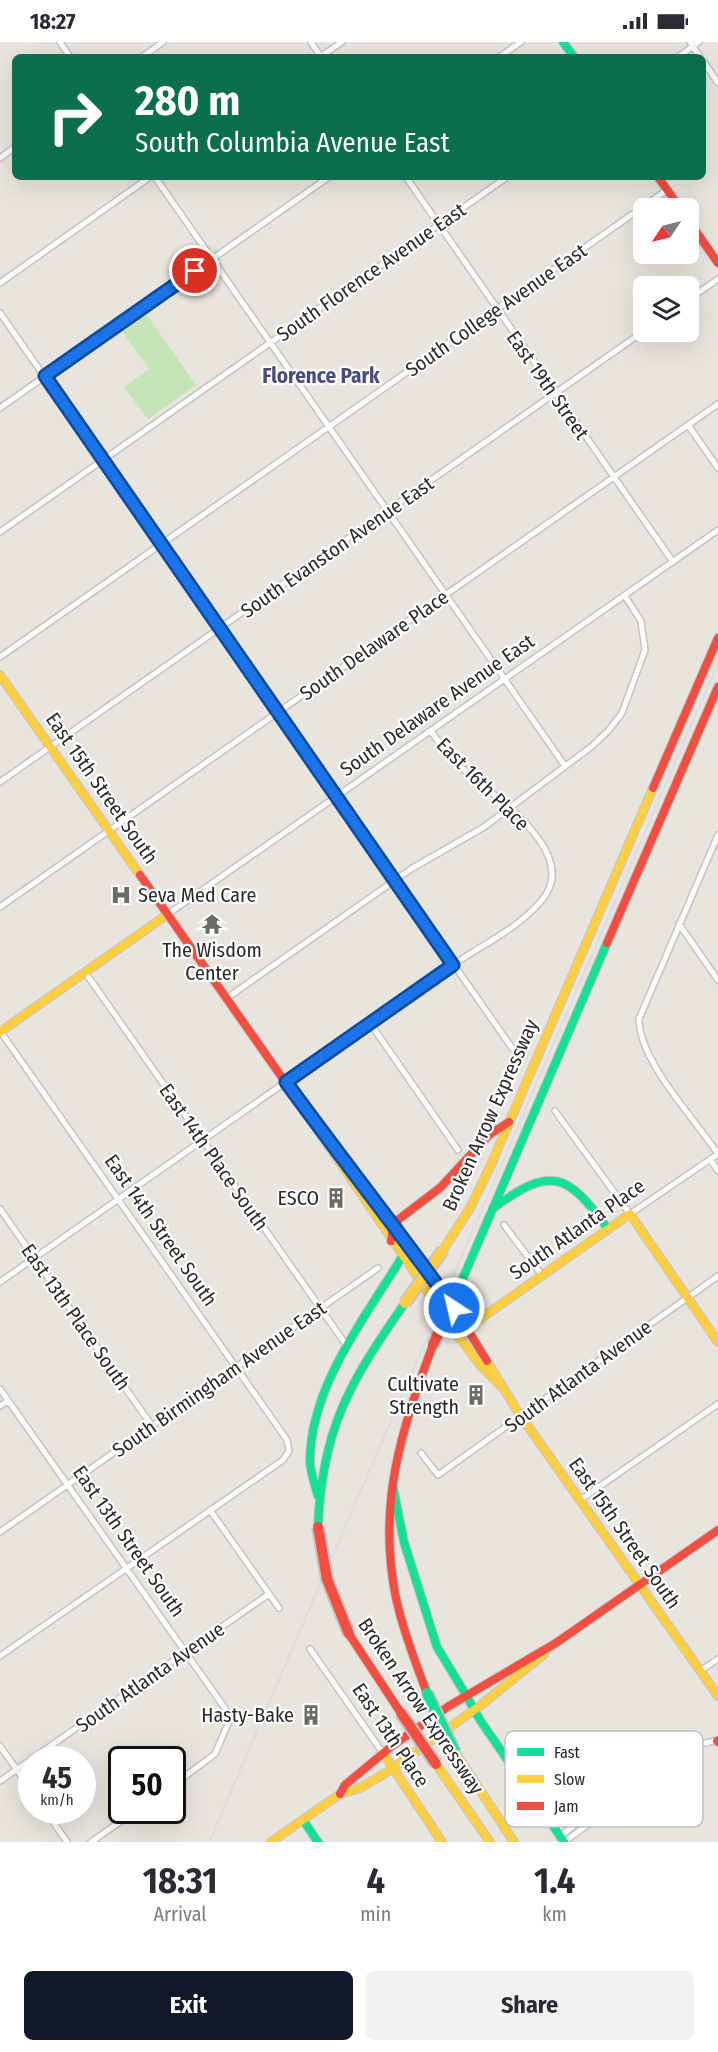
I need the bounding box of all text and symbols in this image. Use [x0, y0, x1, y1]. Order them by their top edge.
text: 18:27 [30, 8, 75, 35]
text: 280 m [135, 76, 240, 126]
icon: right [36, 78, 114, 156]
text: South Columbia Avenue East [135, 127, 449, 159]
street label: South Florence Avenue East [272, 197, 470, 346]
north arrow [633, 198, 699, 264]
map controls [633, 198, 699, 342]
street label: South College Avenue East [401, 238, 592, 382]
pin [169, 245, 220, 296]
icon: arrive [178, 254, 211, 287]
button: layers [633, 276, 699, 342]
street label: East 19th Street [502, 326, 595, 444]
district label: Florence Park [262, 363, 380, 389]
street label: South Evanston Avenue East [236, 471, 438, 623]
street label: South Delaware Place [295, 585, 453, 705]
street label: South Delaware Avenue East [335, 629, 539, 781]
street label: East 15th Street South [41, 708, 163, 868]
street label: East 16th Place [432, 733, 534, 835]
hospital icon: Seva Med Care [109, 883, 133, 907]
place label: Seva Med Care [138, 883, 256, 907]
temple icon: The Wisdom Center [200, 912, 224, 936]
place label: The Wisdom Center [162, 938, 262, 985]
street label: Broken Arrow Expressway [437, 1015, 543, 1215]
street label: East 14th Place South [154, 1079, 274, 1235]
street label: East 14th Street South [100, 1150, 222, 1310]
street label: South Atlanta Place [505, 1173, 649, 1285]
place label: ESCO [278, 1186, 319, 1210]
building icon: ESCO [324, 1186, 348, 1210]
street label: East 13th Place South [17, 1239, 135, 1395]
position arrow [422, 1276, 486, 1340]
street label: South Birmingham Avenue East [108, 1296, 331, 1462]
street label: South Atlanta Avenue [500, 1315, 656, 1437]
place label: Cultivate Strength [387, 1372, 459, 1419]
building icon: Cultivate Strength [464, 1383, 488, 1407]
street label: East 15th Street South [564, 1453, 686, 1613]
street label: East 13th Street South [68, 1461, 190, 1621]
street label: Broken Arrow Expressway [353, 1613, 489, 1799]
street label: South Atlanta Avenue [71, 1617, 229, 1737]
street label: East 13th Place [347, 1678, 435, 1792]
place label: Hasty-Bake [201, 1703, 294, 1727]
building icon: Hasty-Bake [299, 1703, 323, 1727]
legend [505, 1731, 703, 1827]
text: Fast [554, 1743, 581, 1762]
speed limit sign: 50 [108, 1746, 186, 1824]
text: 45 [42, 1760, 72, 1796]
text: Slow [554, 1770, 585, 1789]
text: km/h [40, 1791, 74, 1809]
text: Jam [554, 1797, 579, 1816]
text: 18:31 [143, 1859, 217, 1903]
text: 4 [366, 1859, 385, 1903]
text: 1.4 [534, 1859, 575, 1903]
text: Arrival [154, 1902, 207, 1926]
text: min [360, 1902, 391, 1926]
text: km [542, 1902, 567, 1926]
button: Exit [24, 1971, 353, 2040]
button: Share [365, 1971, 694, 2040]

